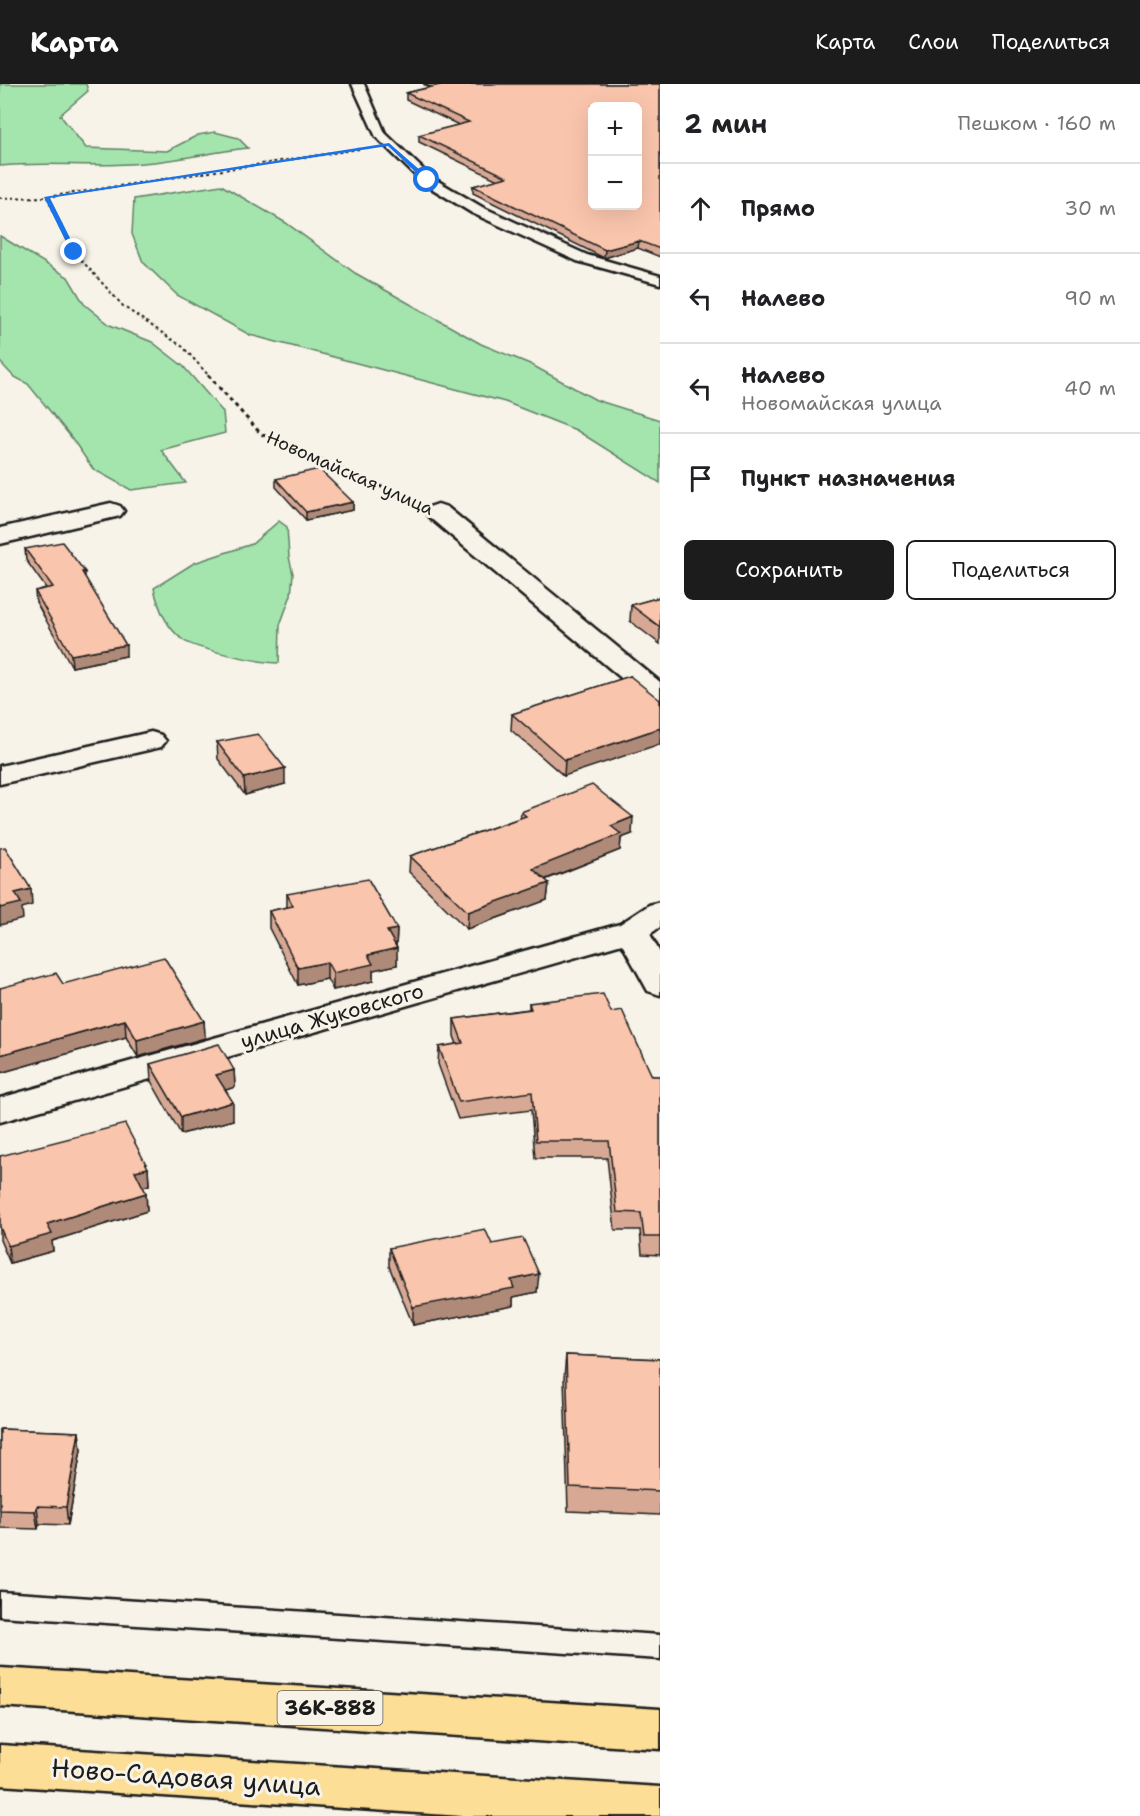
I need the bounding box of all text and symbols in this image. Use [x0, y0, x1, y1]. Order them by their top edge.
text: Карта [30, 23, 119, 61]
text: Карта [815, 28, 875, 56]
text: Слои [908, 28, 959, 56]
text: Поделиться [992, 28, 1110, 56]
map controls [588, 102, 642, 210]
button: + [588, 102, 642, 156]
text: 2 мин [684, 106, 767, 141]
text: Пешком · 160 m [958, 110, 1116, 136]
button: − [588, 156, 642, 210]
route start [413, 166, 439, 192]
icon: ahead [684, 192, 717, 225]
text: Прямо [741, 194, 815, 223]
text: 30 m [1064, 195, 1116, 221]
route end [60, 238, 86, 264]
icon: left [684, 282, 717, 315]
text: Налево [741, 284, 825, 313]
text: 90 m [1064, 285, 1116, 311]
text: Налево [741, 361, 825, 390]
icon: left [684, 372, 717, 405]
text: 40 m [1064, 375, 1116, 401]
text: Новомайская улица [741, 390, 942, 416]
street label: Новомайская улица [263, 425, 437, 521]
icon: arrive [684, 462, 717, 495]
text: Пункт назначения [741, 464, 955, 493]
button: Сохранить [684, 540, 894, 600]
button: Поделиться [906, 540, 1116, 600]
street label: улица Жуковского [237, 976, 427, 1056]
road number: 36К-888 [278, 1691, 382, 1725]
street label: Ново-Садовая улица [50, 1750, 322, 1803]

